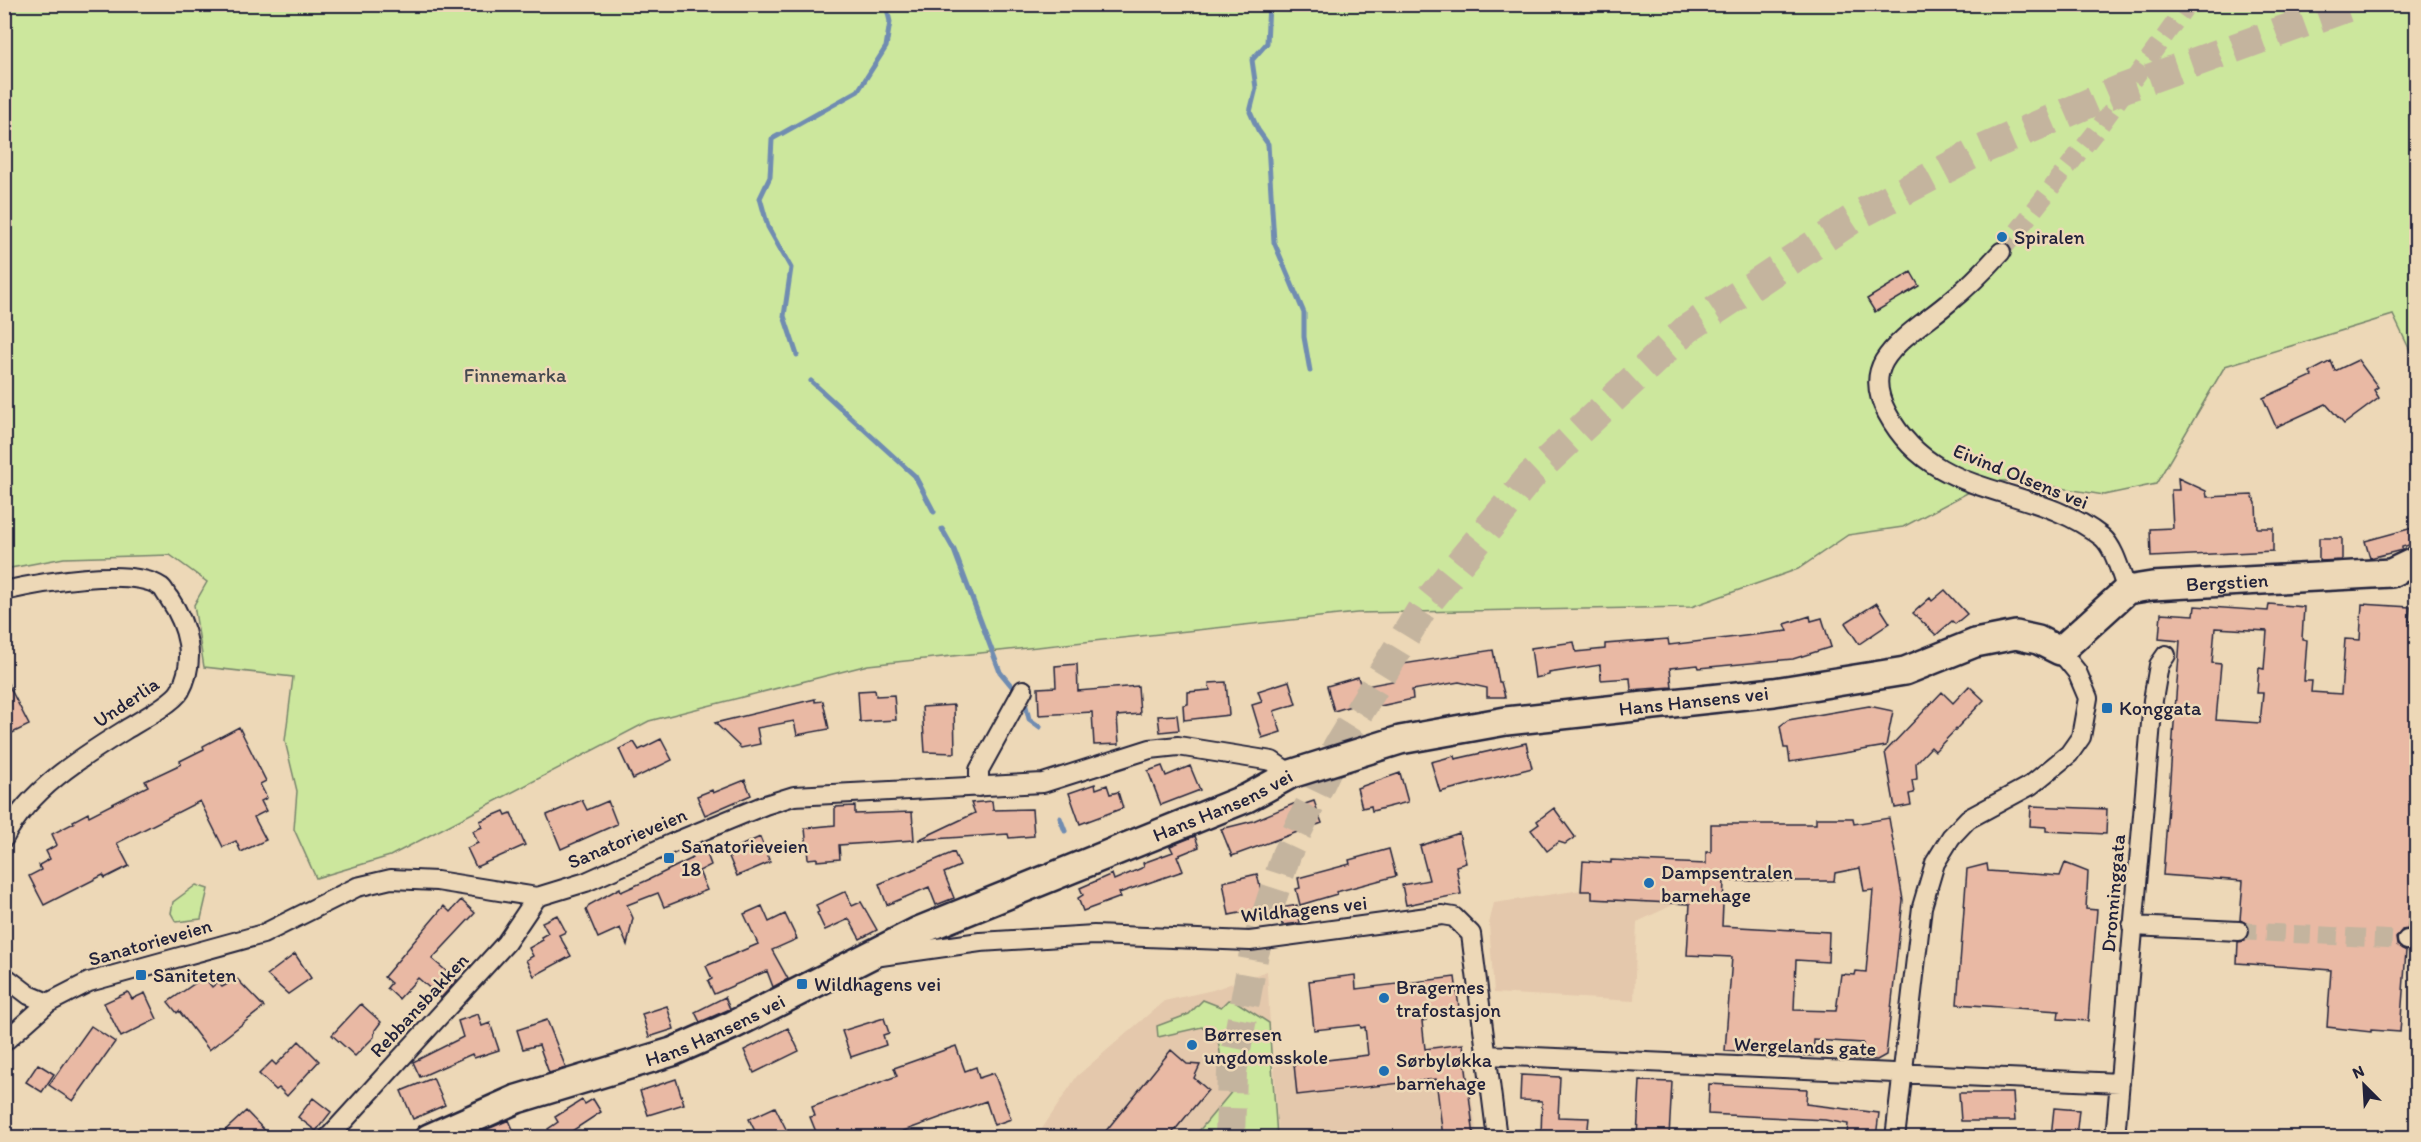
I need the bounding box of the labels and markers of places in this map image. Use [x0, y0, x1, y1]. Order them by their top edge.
place label: Spiralen [2014, 225, 2085, 249]
marker: Spiralen [1995, 230, 2009, 244]
place label: Konggata [2119, 696, 2202, 720]
marker: Konggata [2100, 701, 2114, 715]
place label: Sanatorieveien 18 [681, 834, 809, 881]
marker: Sanatorieveien 18 [662, 851, 676, 865]
place label: Dampsentralen barnehage [1661, 860, 1793, 907]
marker: Dampsentralen barnehage [1642, 876, 1656, 890]
place label: Saniteten [153, 963, 237, 987]
marker: Saniteten [134, 968, 148, 982]
place label: Wildhagens vei [814, 972, 941, 996]
place label: Bragernes trafostasjon [1396, 975, 1501, 1022]
marker: Wildhagens vei [795, 977, 809, 991]
marker: Bragernes trafostasjon [1377, 991, 1391, 1005]
place label: Børresen ungdomsskole [1204, 1022, 1328, 1069]
marker: Børresen ungdomsskole [1185, 1038, 1199, 1052]
place label: Sørbyløkka barnehage [1396, 1048, 1493, 1095]
marker: Sørbyløkka barnehage [1377, 1064, 1391, 1078]

